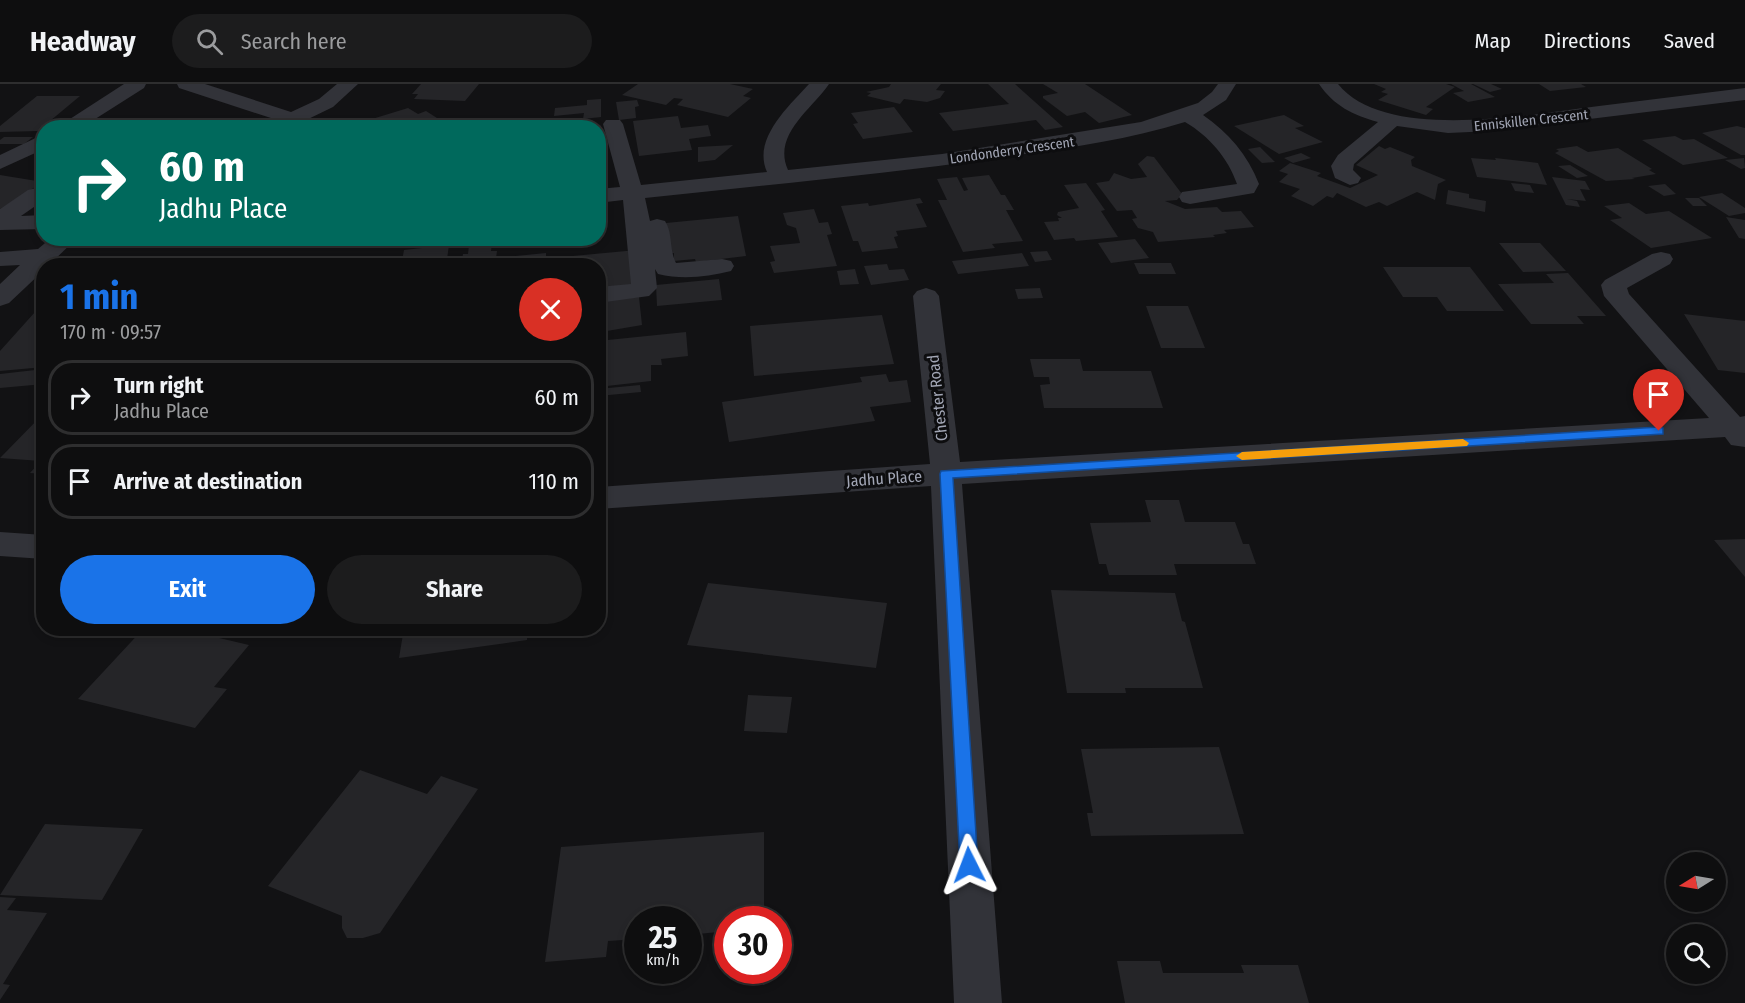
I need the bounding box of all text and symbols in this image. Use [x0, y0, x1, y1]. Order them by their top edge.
search box [172, 14, 592, 68]
text: Headway [30, 25, 136, 58]
icon: search [193, 25, 226, 58]
text: Search here [241, 28, 347, 55]
text: Map [1474, 28, 1511, 54]
text: Directions [1544, 28, 1631, 54]
text: Saved [1664, 28, 1715, 54]
street label: Enniskillen Crescent [1473, 106, 1589, 135]
street label: Londonderry Crescent [949, 133, 1076, 168]
text: 60 m [159, 142, 245, 192]
icon: right [60, 144, 138, 222]
text: Jadhu Place [159, 193, 287, 225]
text: 1 min [60, 275, 138, 319]
button: close [519, 278, 582, 341]
text: 170 m · 09:57 [60, 320, 161, 344]
street label: Chester Road [924, 354, 951, 442]
pin [1633, 369, 1684, 431]
text: Turn right [114, 372, 203, 399]
icon: arrive [1642, 378, 1675, 411]
icon: right [63, 381, 96, 414]
text: 60 m [535, 384, 579, 411]
text: Jadhu Place [114, 399, 209, 423]
icon: arrive [63, 465, 96, 498]
street label: Jadhu Place [845, 466, 923, 491]
text: Arrive at destination [114, 468, 302, 495]
text: 110 m [529, 468, 579, 495]
button: Exit [60, 555, 315, 624]
button: Share [327, 555, 582, 624]
position arrow [937, 833, 1001, 897]
north arrow [1666, 852, 1726, 912]
map controls [1666, 852, 1726, 984]
speed limit sign: 30 [714, 906, 792, 984]
text: 25 [649, 920, 677, 956]
button: search [1666, 924, 1726, 984]
text: km/h [646, 951, 680, 969]

